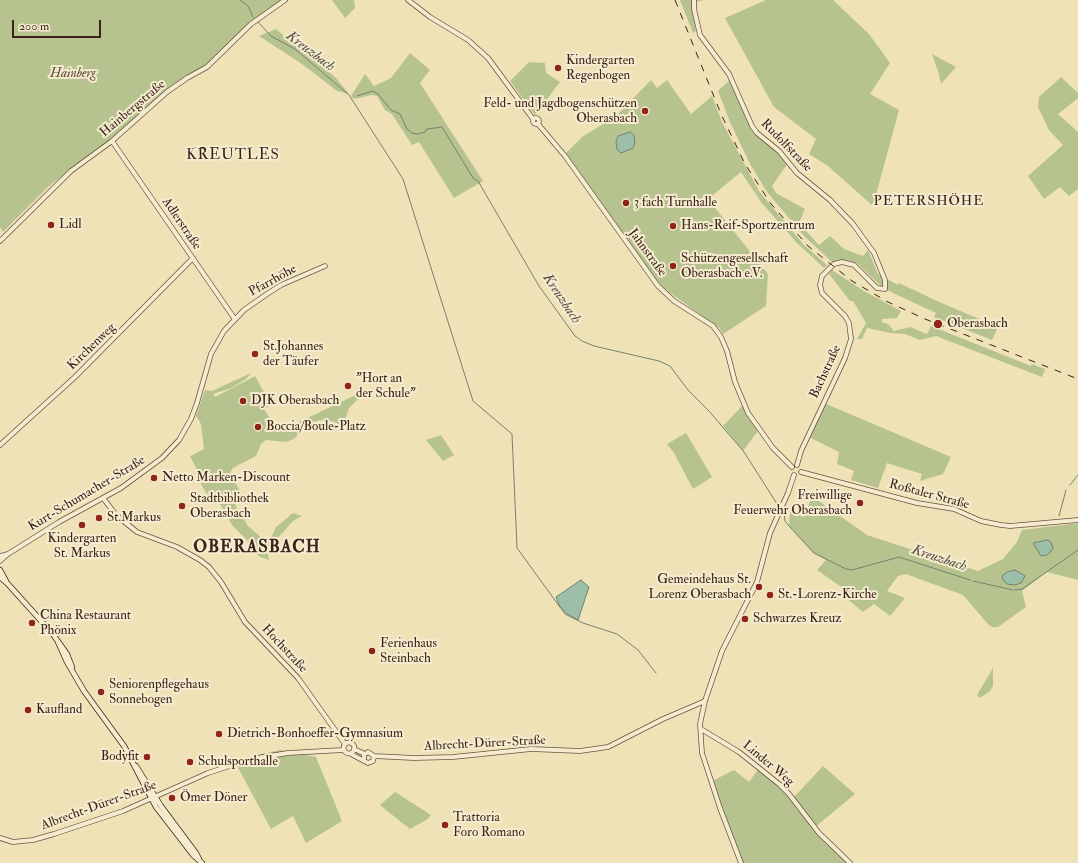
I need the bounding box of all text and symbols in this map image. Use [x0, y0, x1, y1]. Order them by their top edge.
scale bar [14, 12, 103, 38]
text: 200 m [19, 19, 49, 34]
water label: Kreuzbach [282, 28, 338, 76]
place label: Kindergarten Regenbogen [566, 53, 635, 84]
marker: Kindergarten Regenbogen [553, 63, 563, 73]
park label: Hainberg [50, 66, 96, 82]
street label: Hainbergstraße [97, 77, 169, 141]
place label: Feld- und Jagdbogenschützen Oberasbach [483, 96, 637, 127]
marker: Feld- und Jagdbogenschützen Oberasbach [640, 106, 650, 116]
street label: Rudolfstraße [757, 116, 815, 176]
district label: KREUTLES [186, 147, 280, 165]
district label: PETERSHÖHE [874, 194, 984, 210]
street label: Adlerstraße [158, 195, 204, 253]
place label: 3 fach Turnhalle [634, 195, 717, 211]
marker: 3 fach Turnhalle [621, 198, 631, 208]
place label: Lidl [59, 217, 82, 233]
place label: Hans-Reif-Sportzentrum [681, 218, 815, 234]
marker: Lidl [46, 220, 56, 230]
marker: Hans-Reif-Sportzentrum [668, 221, 678, 231]
street label: Jahnstraße [624, 226, 670, 280]
place label: Schützengesellschaft Oberasbach e.V. [681, 251, 788, 282]
marker: Schützengesellschaft Oberasbach e.V. [668, 261, 678, 271]
street label: Pfarrhöhe [246, 262, 300, 300]
water label: Kreuzbach [538, 271, 584, 327]
place label: Oberasbach [947, 316, 1008, 332]
marker: Oberasbach [932, 318, 944, 330]
street label: Kirchenweg [65, 320, 119, 374]
place label: St.Johannes der Täufer [263, 339, 323, 370]
street label: Bachstraße [807, 343, 845, 401]
marker: St.Johannes der Täufer [250, 349, 260, 359]
place label: "Hort an der Schule" [356, 371, 416, 402]
marker: "Hort an der Schule" [343, 381, 353, 391]
place label: DJK Oberasbach [251, 393, 339, 409]
marker: DJK Oberasbach [238, 396, 248, 406]
place label: Boccia/Boule-Platz [266, 419, 366, 435]
marker: Boccia/Boule-Platz [253, 422, 263, 432]
street label: Kurt-Schumacher-Straße [26, 453, 148, 535]
place label: Netto Marken-Discount [162, 470, 290, 486]
marker: Netto Marken-Discount [149, 473, 159, 483]
street label: Roßtaler Straße [887, 477, 971, 513]
place label: Freiwillige Feuerwehr Oberasbach [733, 488, 852, 519]
place label: Stadtbibliothek Oberasbach [190, 491, 269, 522]
marker: Freiwillige Feuerwehr Oberasbach [855, 498, 865, 508]
marker: Stadtbibliothek Oberasbach [177, 501, 187, 511]
place label: St.Markus [107, 510, 161, 526]
marker: St.Markus [94, 513, 104, 523]
marker: Kindergarten St. Markus [77, 520, 87, 530]
place label: Kindergarten St. Markus [48, 531, 116, 562]
district label: OBERASBACH [193, 538, 321, 558]
water label: Kreuzbach [909, 542, 969, 576]
place label: Gemeindehaus St. Lorenz Oberasbach [648, 572, 751, 603]
marker: Gemeindehaus St. Lorenz Oberasbach [754, 582, 764, 592]
place label: St.-Lorenz-Kirche [778, 587, 877, 603]
marker: St.-Lorenz-Kirche [765, 590, 775, 600]
place label: China Restaurant Phönix [40, 608, 131, 639]
place label: Schwarzes Kreuz [753, 611, 842, 627]
marker: Schwarzes Kreuz [740, 614, 750, 624]
marker: China Restaurant Phönix [27, 618, 37, 628]
street label: Hochstraße [258, 622, 310, 676]
place label: Ferienhaus Steinbach [380, 636, 437, 667]
marker: Ferienhaus Steinbach [367, 646, 377, 656]
place label: Seniorenpflegehaus Sonnebogen [109, 677, 209, 708]
marker: Seniorenpflegehaus Sonnebogen [96, 687, 106, 697]
place label: Kaufland [36, 702, 82, 718]
marker: Kaufland [23, 705, 33, 715]
place label: Dietrich-Bonhoeffer-Gymnasium [227, 726, 403, 742]
marker: Dietrich-Bonhoeffer-Gymnasium [214, 729, 224, 739]
street label: Albrecht-Dürer-Straße [424, 733, 546, 755]
street label: Linder Weg [739, 738, 797, 790]
place label: Bodyfit [101, 749, 139, 765]
marker: Bodyfit [142, 752, 152, 762]
place label: Schulsporthalle [198, 754, 278, 770]
marker: Schulsporthalle [185, 757, 195, 767]
street label: Albrecht-Dürer-Straße [39, 778, 159, 834]
place label: Ömer Döner [180, 790, 247, 806]
marker: Ömer Döner [167, 793, 177, 803]
place label: Trattoria Foro Romano [453, 810, 525, 841]
marker: Trattoria Foro Romano [440, 820, 450, 830]

